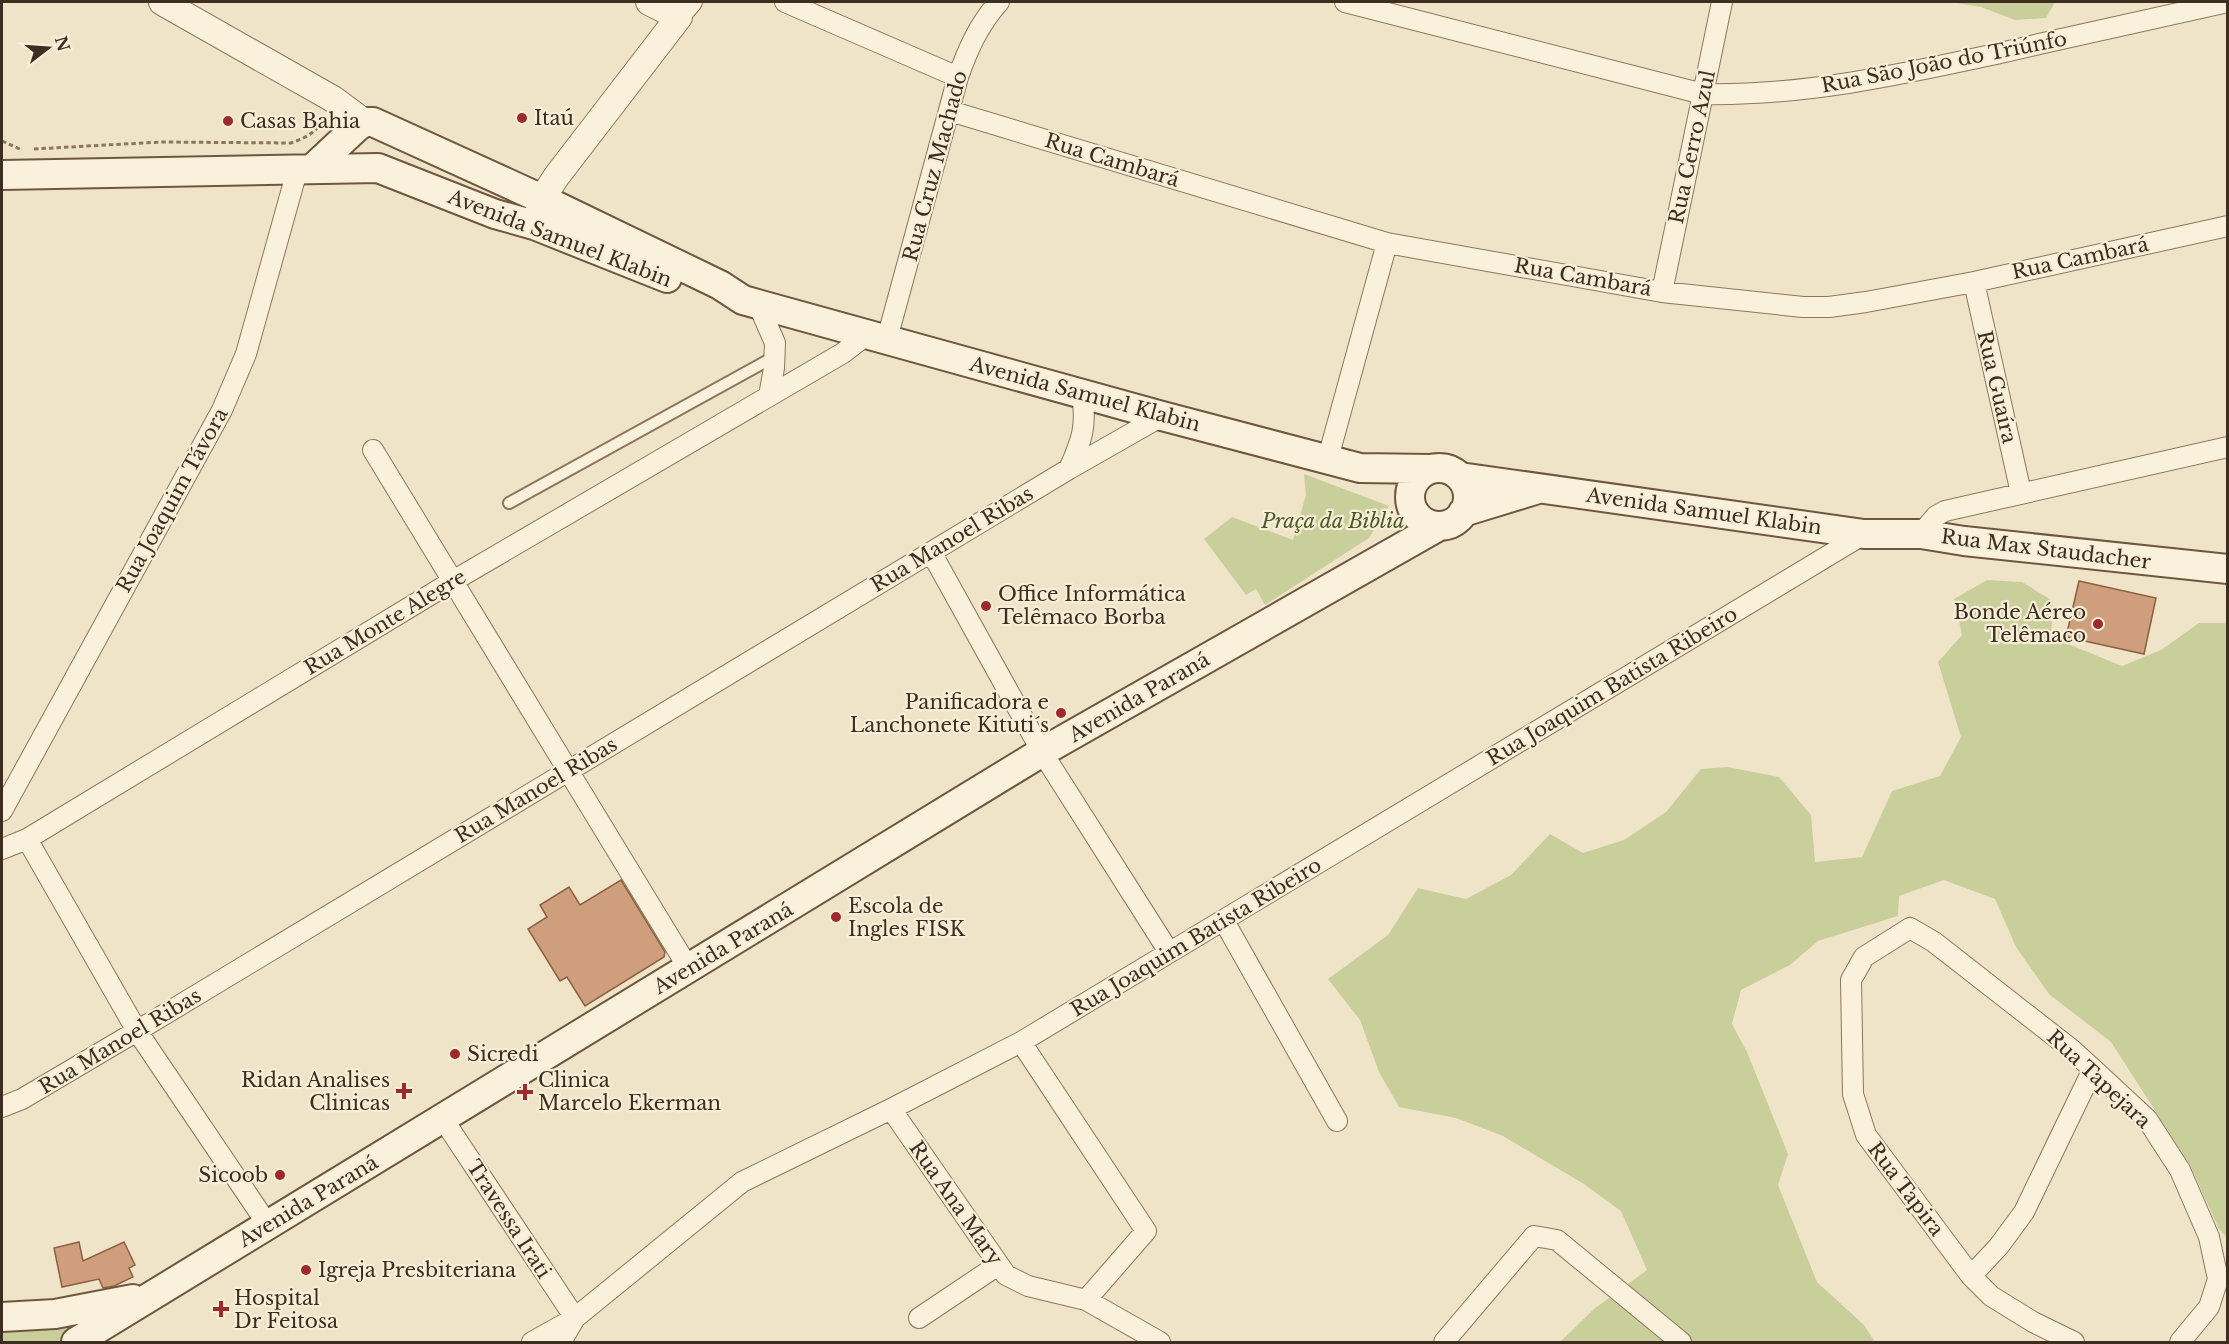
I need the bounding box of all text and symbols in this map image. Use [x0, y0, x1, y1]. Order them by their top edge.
north arrow [18, 18, 78, 78]
street label: Rua São João do Triúnfo [1819, 26, 2069, 98]
text: N [51, 33, 74, 54]
street label: Rua Cruz Machado [898, 68, 972, 264]
street label: Rua Cerro Azul [1664, 68, 1720, 226]
place label: Itaú [534, 106, 574, 130]
place label: Casas Bahia [240, 109, 361, 133]
marker: Itaú [515, 111, 529, 125]
marker: Casas Bahia [221, 114, 235, 128]
street label: Rua Cambará [1042, 128, 1183, 192]
street label: Avenida Samuel Klabin [444, 184, 675, 292]
street label: Rua Cambará [2009, 232, 2151, 284]
street label: Rua Cambará [1512, 253, 1654, 301]
street label: Rua Guaíra [1972, 328, 2022, 447]
street label: Avenida Samuel Klabin [966, 351, 1203, 436]
street label: Rua Joaquim Távora [111, 403, 233, 596]
street label: Rua Manoel Ribas [867, 481, 1037, 597]
street label: Avenida Samuel Klabin [1584, 482, 1824, 539]
park label: Praça da Biblia [1260, 509, 1405, 533]
street label: Rua Max Staudacher [1940, 524, 2153, 574]
street label: Rua Monte Alegre [300, 564, 470, 680]
place label: Office Informática Telêmaco Borba [998, 582, 1187, 629]
marker: Office Informática Telêmaco Borba [979, 599, 993, 613]
place label: Bonde Aéreo Telêmaco [1953, 600, 2086, 647]
street label: Rua Joaquim Batista Ribeiro [1482, 602, 1742, 770]
marker: Bonde Aéreo Telêmaco [2091, 617, 2105, 631]
street label: Avenida Paraná [1064, 647, 1214, 747]
place label: Panificadora e Lanchonete Kituti´s [850, 690, 1049, 737]
marker: Panificadora e Lanchonete Kituti´s [1054, 706, 1068, 720]
street label: Rua Manoel Ribas [451, 732, 621, 848]
street label: Rua Joaquim Batista Ribeiro [1066, 853, 1326, 1021]
place label: Escola de Ingles FISK [848, 894, 965, 941]
street label: Avenida Paraná [648, 896, 798, 1000]
marker: Escola de Ingles FISK [829, 910, 843, 924]
street label: Rua Manoel Ribas [35, 983, 205, 1099]
street label: Rua Tapejara [2042, 1025, 2156, 1134]
place label: Sicredi [467, 1042, 539, 1066]
marker: Sicredi [448, 1047, 462, 1061]
place label: Ridan Analises Clinicas [241, 1068, 390, 1115]
place label: Clinica Marcelo Ekerman [538, 1068, 721, 1115]
marker: Ridan Analises Clinicas [395, 1082, 413, 1100]
marker: Clinica Marcelo Ekerman [516, 1083, 534, 1101]
street label: Rua Ana Mary [904, 1136, 1008, 1270]
street label: Rua Tapira [1863, 1137, 1950, 1241]
street label: Avenida Paraná [233, 1149, 383, 1253]
street label: Travessa Irati [462, 1155, 556, 1283]
place label: Sicoob [198, 1163, 268, 1187]
marker: Sicoob [273, 1168, 287, 1182]
place label: Igreja Presbiteriana [318, 1258, 517, 1282]
marker: Igreja Presbiteriana [299, 1263, 313, 1277]
place label: Hospital Dr Feitosa [234, 1286, 339, 1333]
marker: Hospital Dr Feitosa [212, 1300, 230, 1318]

